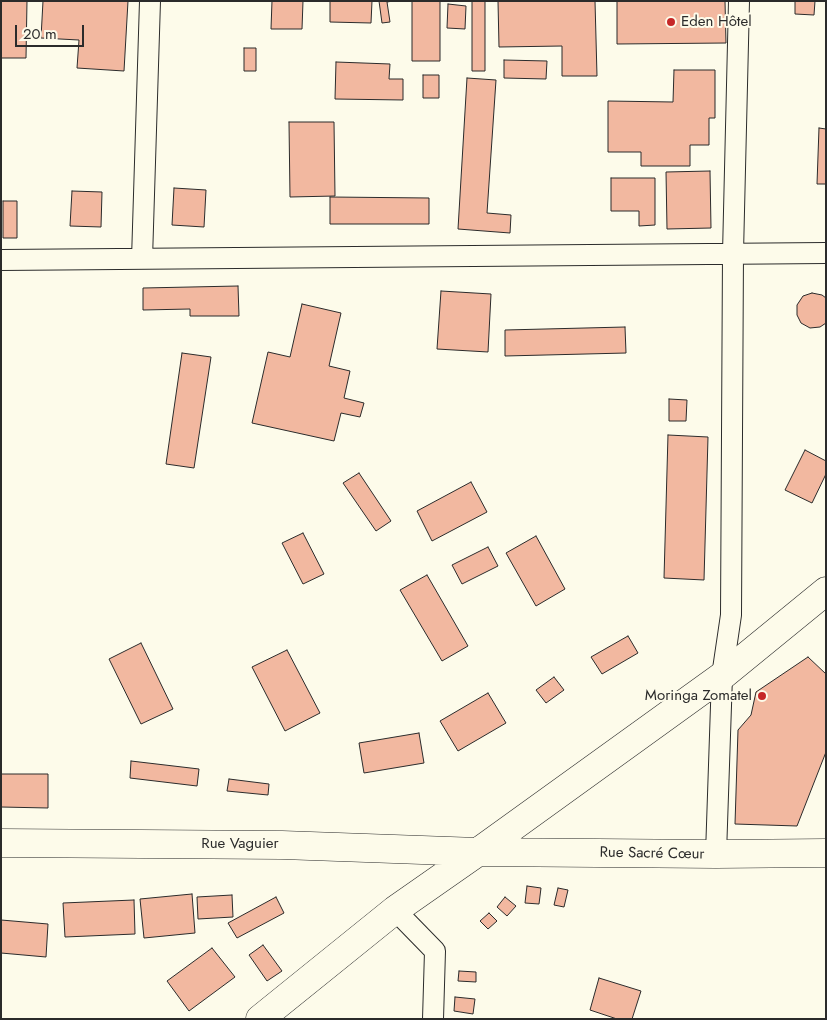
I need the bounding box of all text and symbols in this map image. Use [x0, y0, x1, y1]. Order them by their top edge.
place label: Eden Hôtel [681, 13, 752, 31]
scale bar [18, 15, 86, 47]
marker: Eden Hôtel [665, 16, 677, 28]
text: 20 m [23, 23, 57, 45]
place label: Moringa Zomatel [645, 687, 752, 705]
marker: Moringa Zomatel [756, 690, 768, 702]
street label: Rue Vaguier [201, 835, 279, 853]
street label: Rue Sacré Cœur [599, 844, 705, 864]

